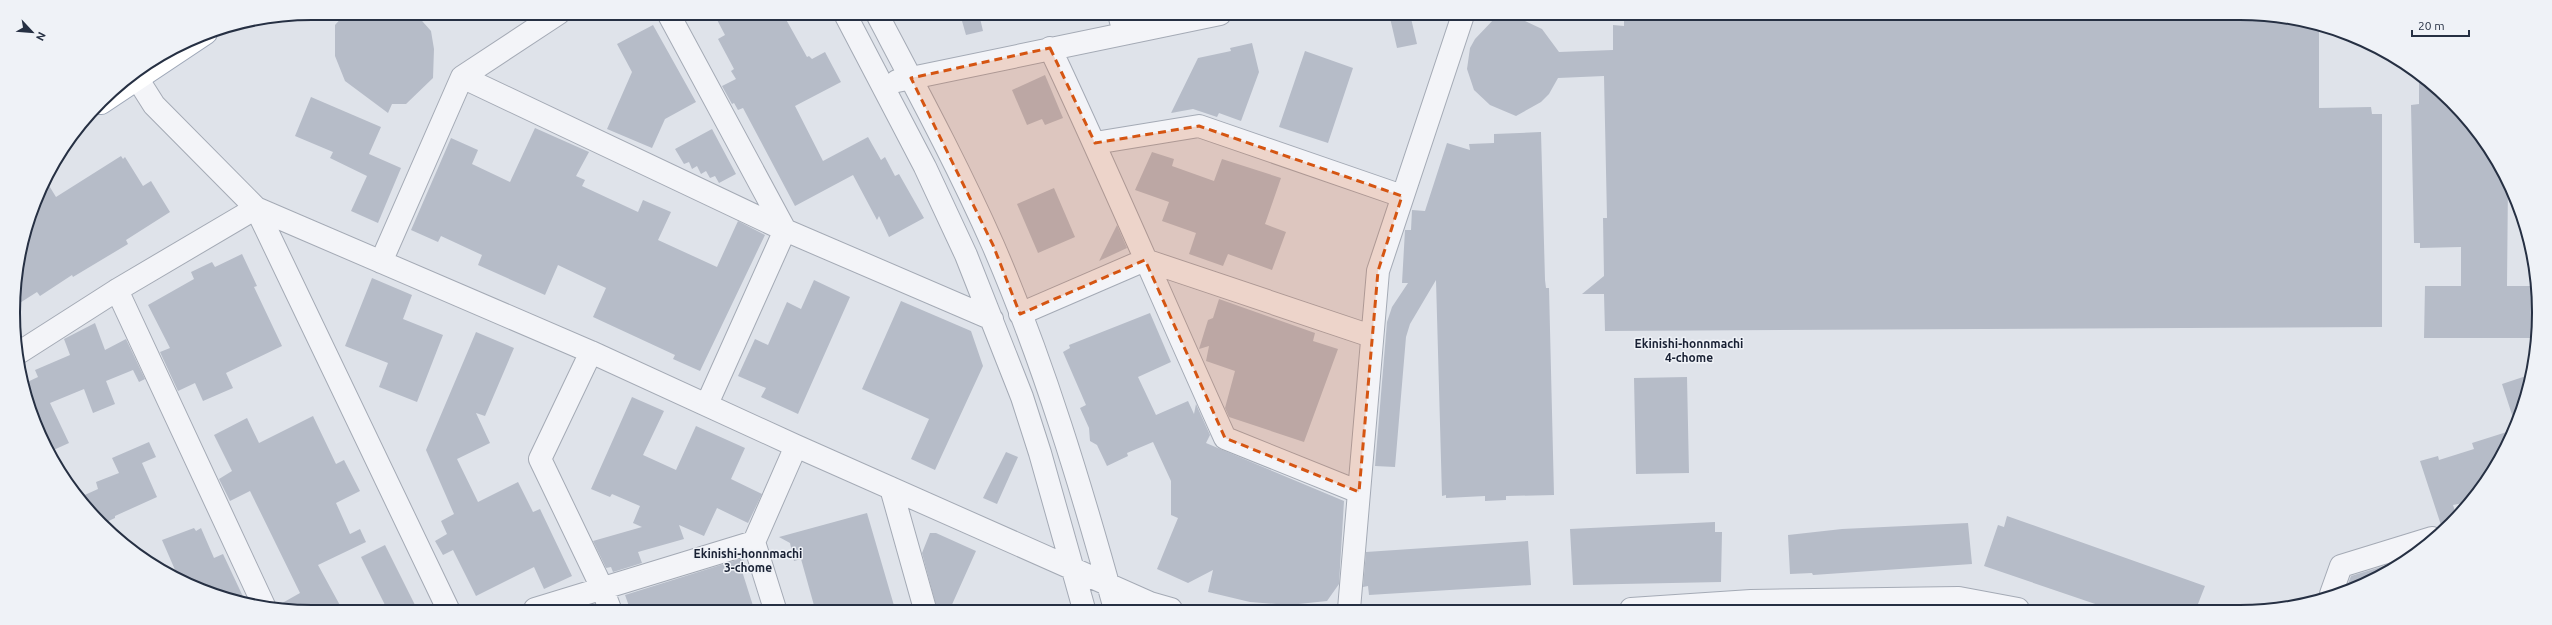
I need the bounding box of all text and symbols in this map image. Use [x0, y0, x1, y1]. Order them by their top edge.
north arrow [12, 12, 52, 52]
scale bar [2412, 12, 2469, 38]
text: 20 m [2418, 19, 2445, 32]
text: N [34, 30, 48, 43]
district label: Ekinishi-honnmachi 4-chome [1635, 337, 1743, 364]
district label: Ekinishi-honnmachi 3-chome [694, 547, 802, 574]

